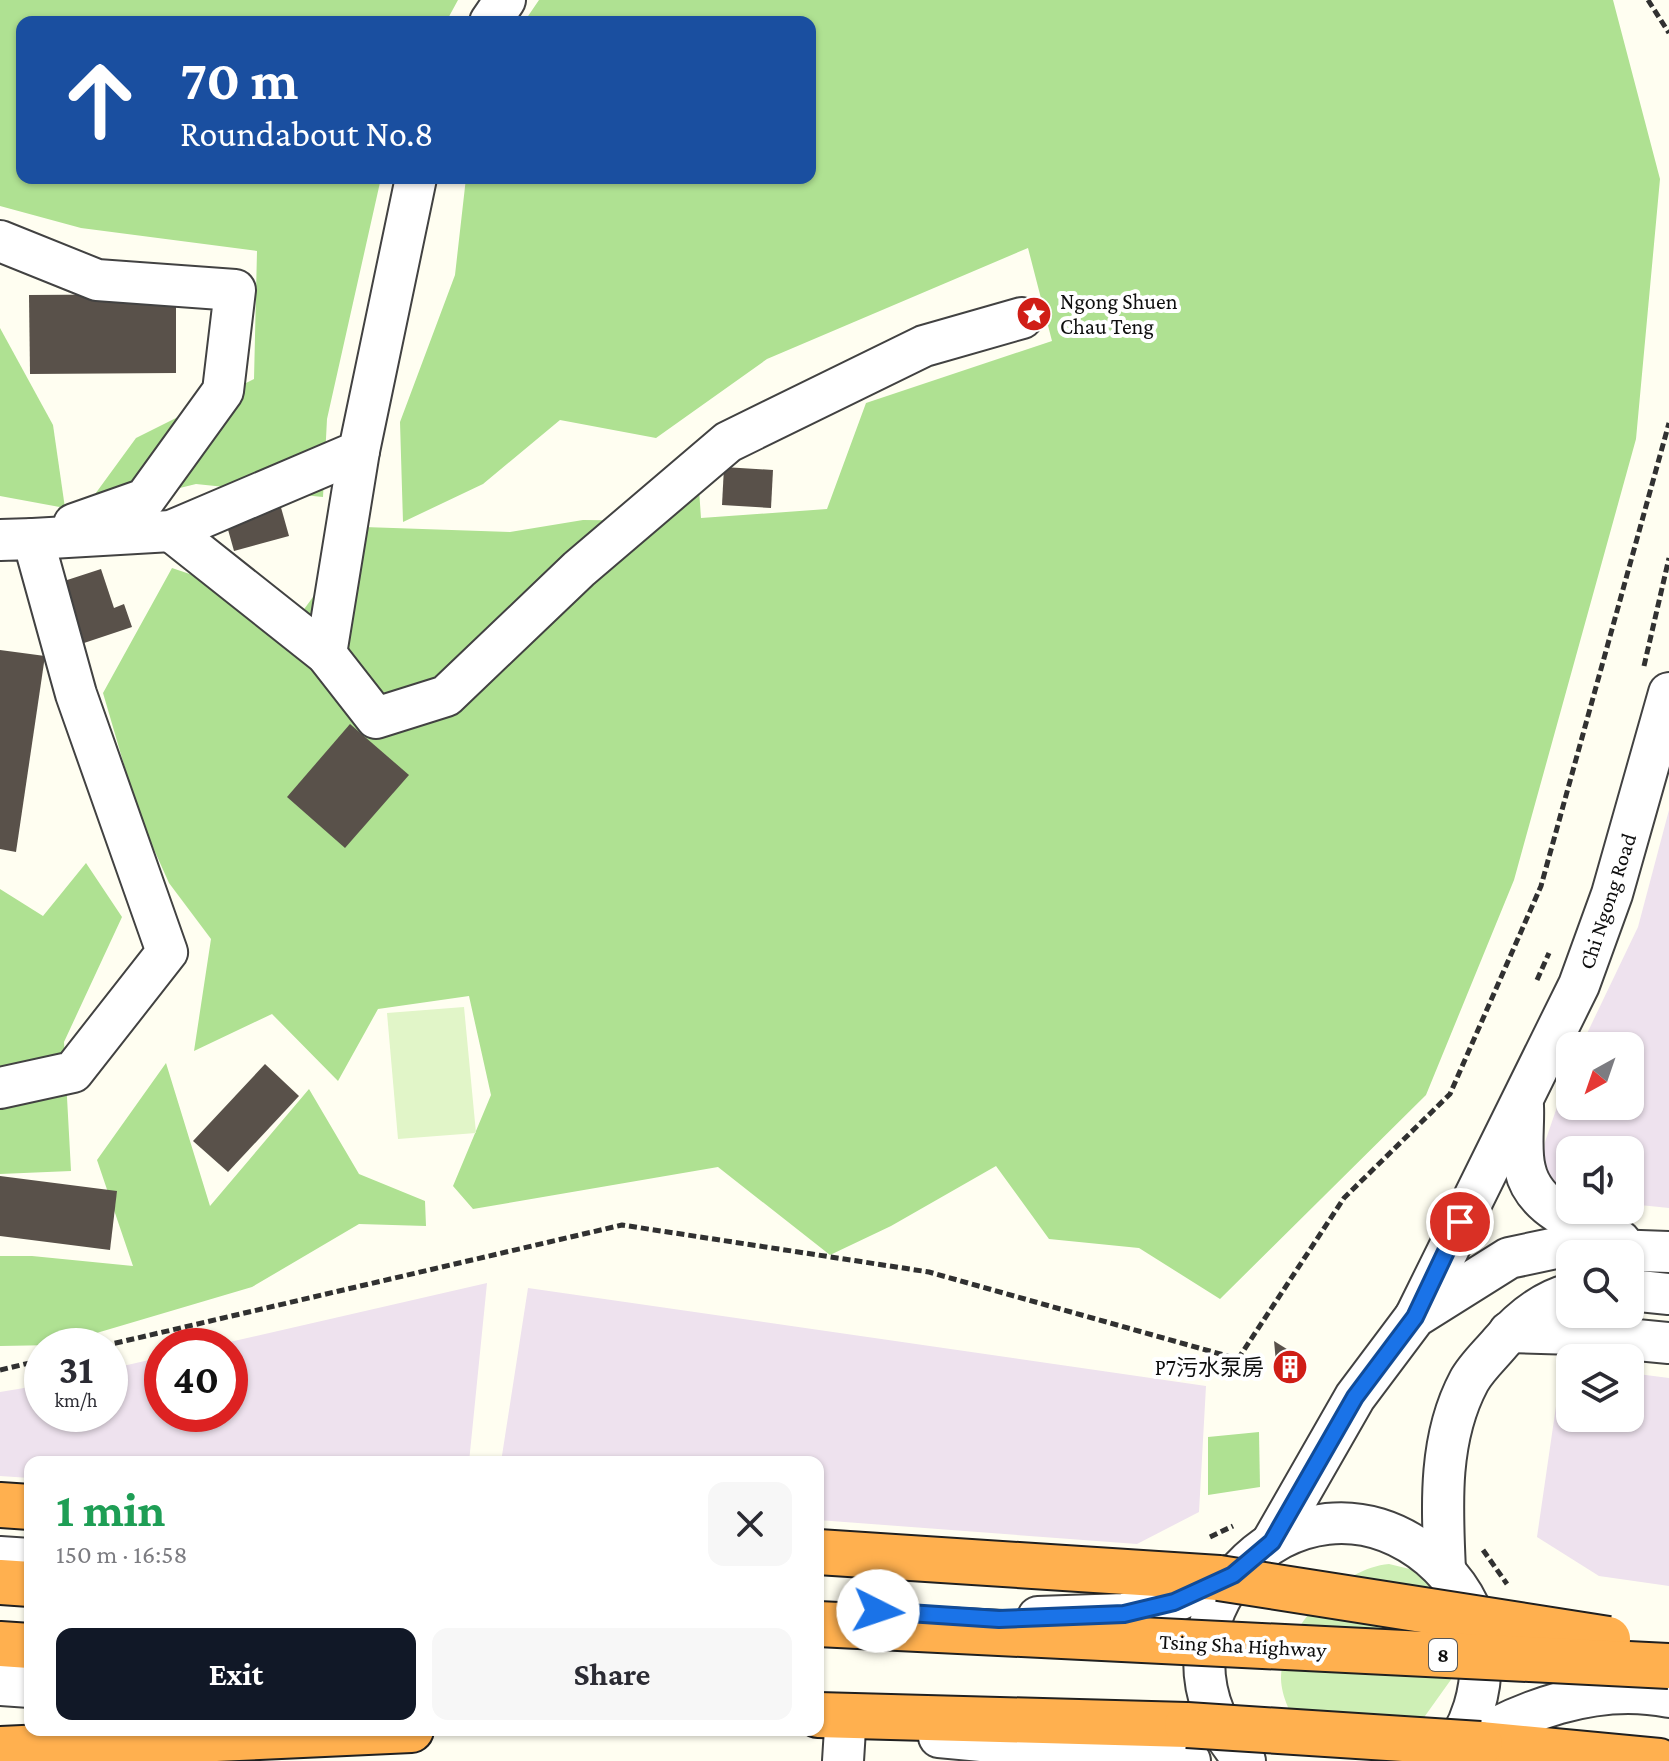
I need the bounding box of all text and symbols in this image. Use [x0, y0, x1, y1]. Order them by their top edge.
icon: ahead [48, 48, 152, 152]
text: 70 m [180, 49, 299, 111]
text: Roundabout No.8 [180, 114, 434, 154]
place label: Ngong Shuen Chau Teng [1060, 289, 1178, 339]
place icon: Ngong Shuen Chau Teng [1015, 295, 1053, 333]
street label: Chi Ngong Road [1574, 830, 1641, 972]
north arrow [1556, 1032, 1644, 1120]
map controls [1556, 1032, 1644, 1432]
button: sound [1556, 1136, 1644, 1224]
pin [1426, 1188, 1494, 1256]
icon: arrive [1438, 1200, 1482, 1244]
button: search [1556, 1240, 1644, 1328]
speed limit sign: 40 [144, 1328, 248, 1432]
button: layers [1556, 1344, 1644, 1432]
text: 31 [59, 1347, 93, 1392]
building icon: P7污水泵房 [1271, 1348, 1309, 1386]
place label: P7污水泵房 [1155, 1355, 1264, 1380]
text: km/h [54, 1389, 98, 1411]
button: close [708, 1482, 792, 1566]
text: 1 min [56, 1483, 165, 1536]
text: 150 m · 16:58 [56, 1540, 187, 1569]
position arrow [836, 1569, 920, 1653]
button: Exit [56, 1628, 416, 1720]
button: Share [432, 1628, 792, 1720]
street label: Tsing Sha Highway [1159, 1629, 1328, 1662]
road number: 8 [1429, 1639, 1457, 1671]

